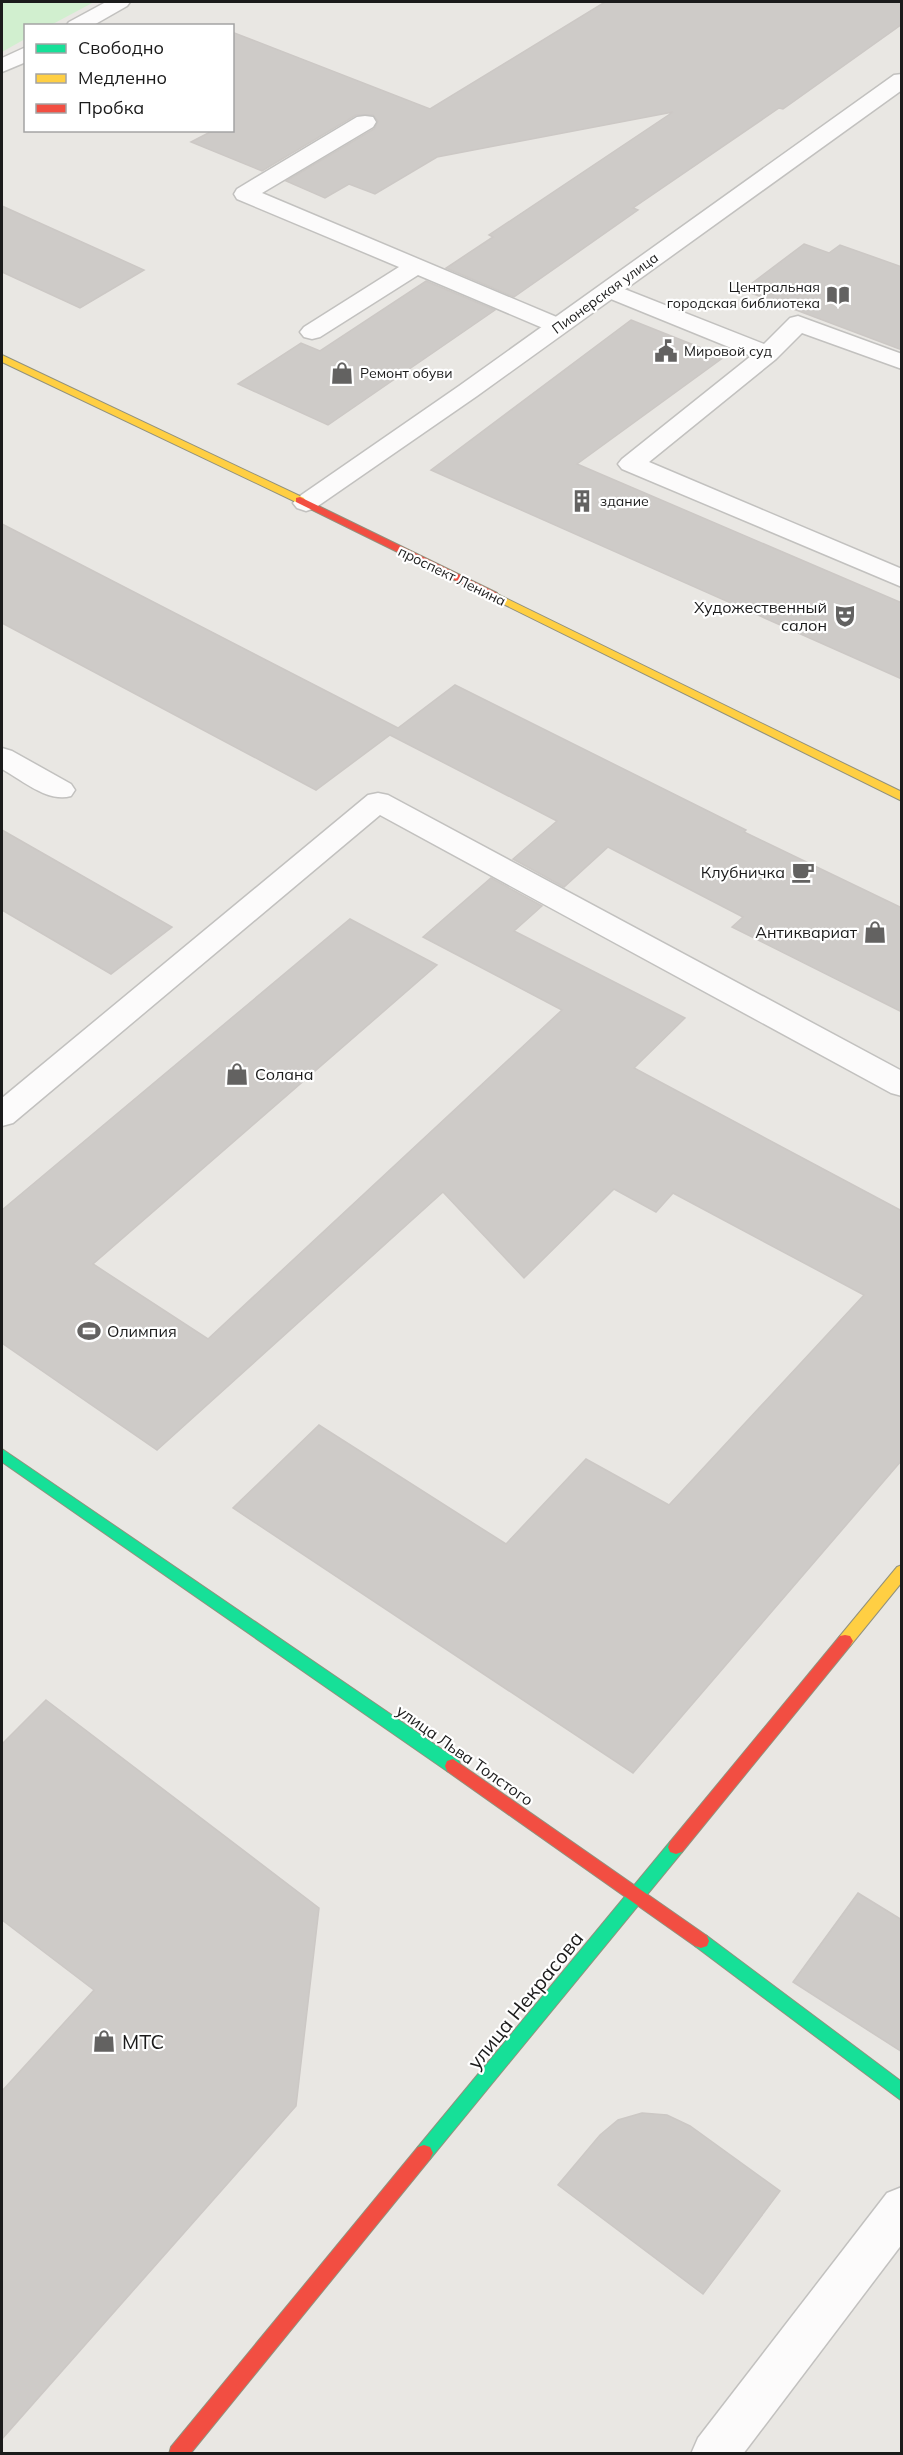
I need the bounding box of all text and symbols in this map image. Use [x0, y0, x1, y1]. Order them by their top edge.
legend [24, 24, 234, 132]
text: Свободно [78, 36, 164, 59]
text: Медленно [78, 66, 167, 89]
text: Пробка [78, 96, 144, 119]
street label: Пионерская улица [548, 248, 662, 338]
place label: Центральная городская библиотека [667, 278, 820, 312]
library icon: Центральная городская библиотека [825, 282, 851, 308]
public building icon: Мировой суд [653, 338, 679, 364]
place label: Мировой суд [684, 342, 772, 360]
shop icon: Ремонт обуви [329, 360, 355, 386]
place label: Ремонт обуви [360, 364, 453, 382]
building icon: здание [569, 488, 595, 514]
place label: здание [600, 492, 649, 510]
street label: проспект Ленина [395, 542, 509, 610]
place label: Художественный салон [694, 597, 827, 635]
theatre icon: Художественный салон [832, 603, 858, 629]
cafe icon: Клубничка [790, 859, 816, 885]
place label: Клубничка [701, 862, 785, 882]
shop icon: Антиквариат [862, 919, 888, 945]
place label: Антиквариат [755, 922, 858, 942]
shop icon: Солана [224, 1061, 250, 1087]
place label: Солана [255, 1064, 313, 1084]
sports icon: Олимпия [76, 1318, 102, 1344]
place label: Олимпия [107, 1321, 177, 1341]
street label: улица Льва Толстого [393, 1700, 537, 1810]
street label: улица Некрасова [462, 1926, 588, 2074]
shop icon: МТС [91, 2028, 117, 2054]
place label: МТС [122, 2029, 164, 2054]

